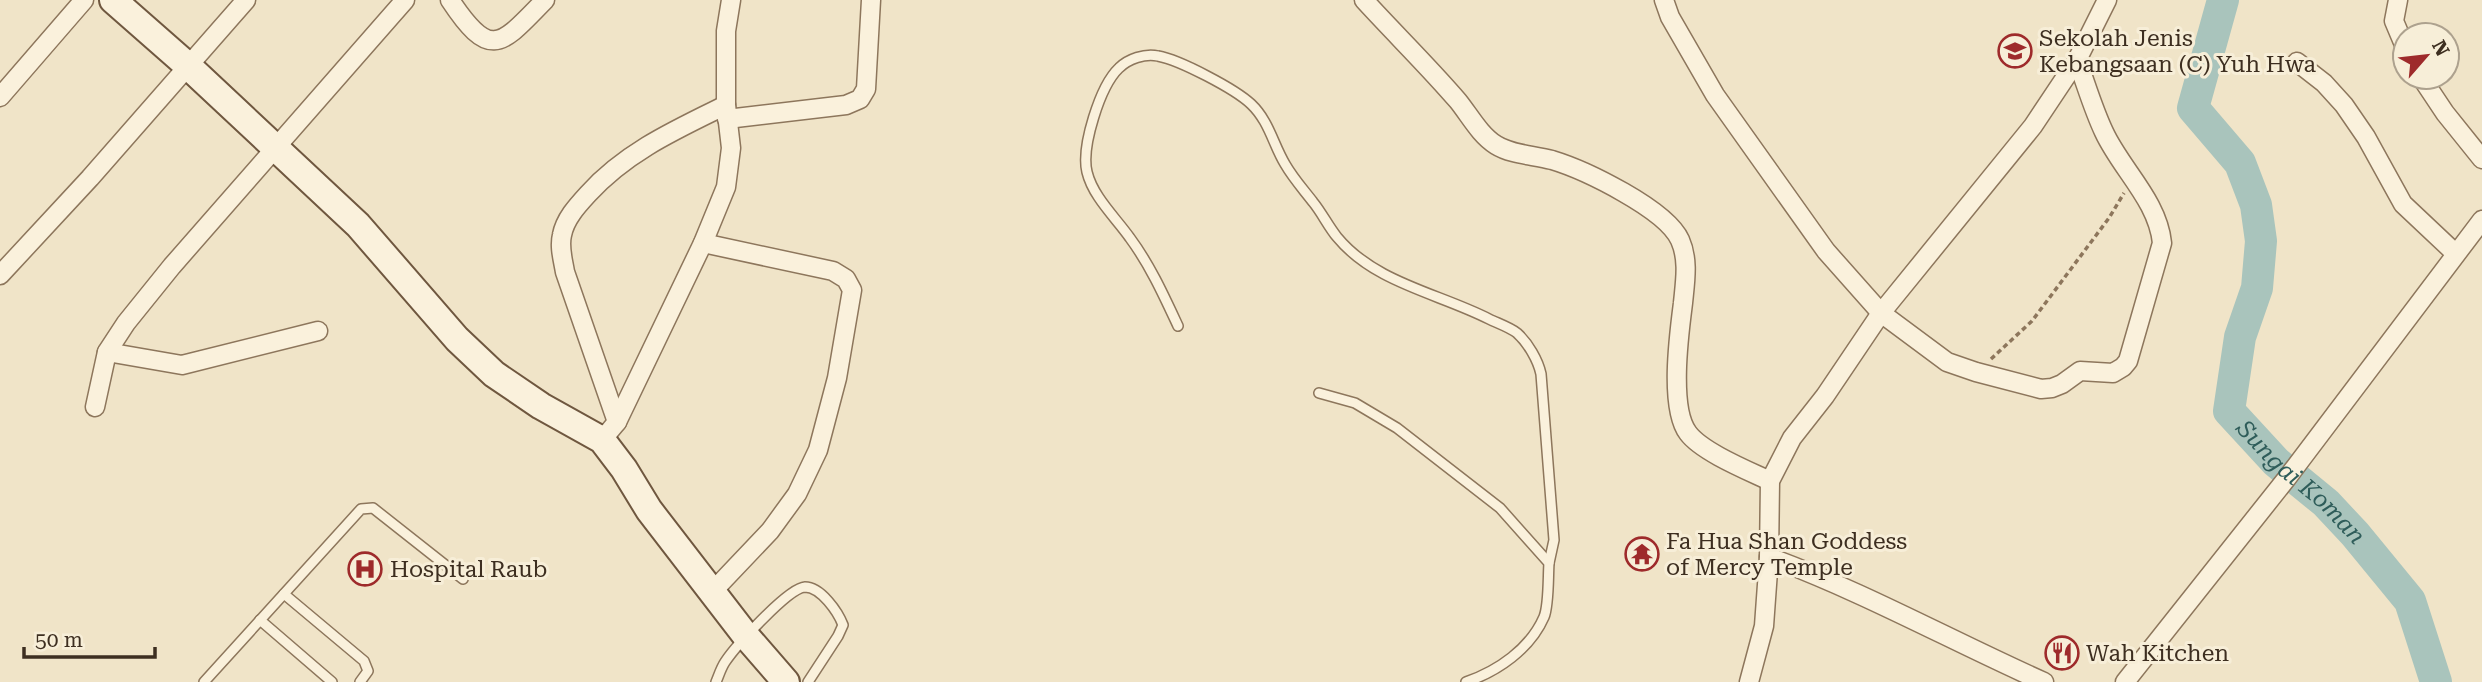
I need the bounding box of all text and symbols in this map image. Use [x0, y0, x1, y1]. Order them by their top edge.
north arrow [2391, 21, 2461, 91]
place label: Sekolah Jenis Kebangsaan (C) Yuh Hwa [2039, 25, 2317, 78]
school or university icon: Sekolah Jenis Kebangsaan (C) Yuh Hwa [1996, 32, 2034, 70]
text: N [2427, 36, 2454, 60]
water label: Sungai Koman [2230, 414, 2371, 550]
place label: Fa Hua Shan Goddess of Mercy Temple [1666, 528, 1907, 581]
temple icon: Fa Hua Shan Goddess of Mercy Temple [1623, 535, 1661, 573]
hospital icon: Hospital Raub [346, 550, 384, 588]
place label: Hospital Raub [390, 556, 547, 583]
scale bar [24, 616, 156, 660]
text: 50 m [35, 628, 83, 652]
restaurant icon: Wah Kitchen [2043, 634, 2081, 672]
place label: Wah Kitchen [2086, 640, 2229, 667]

